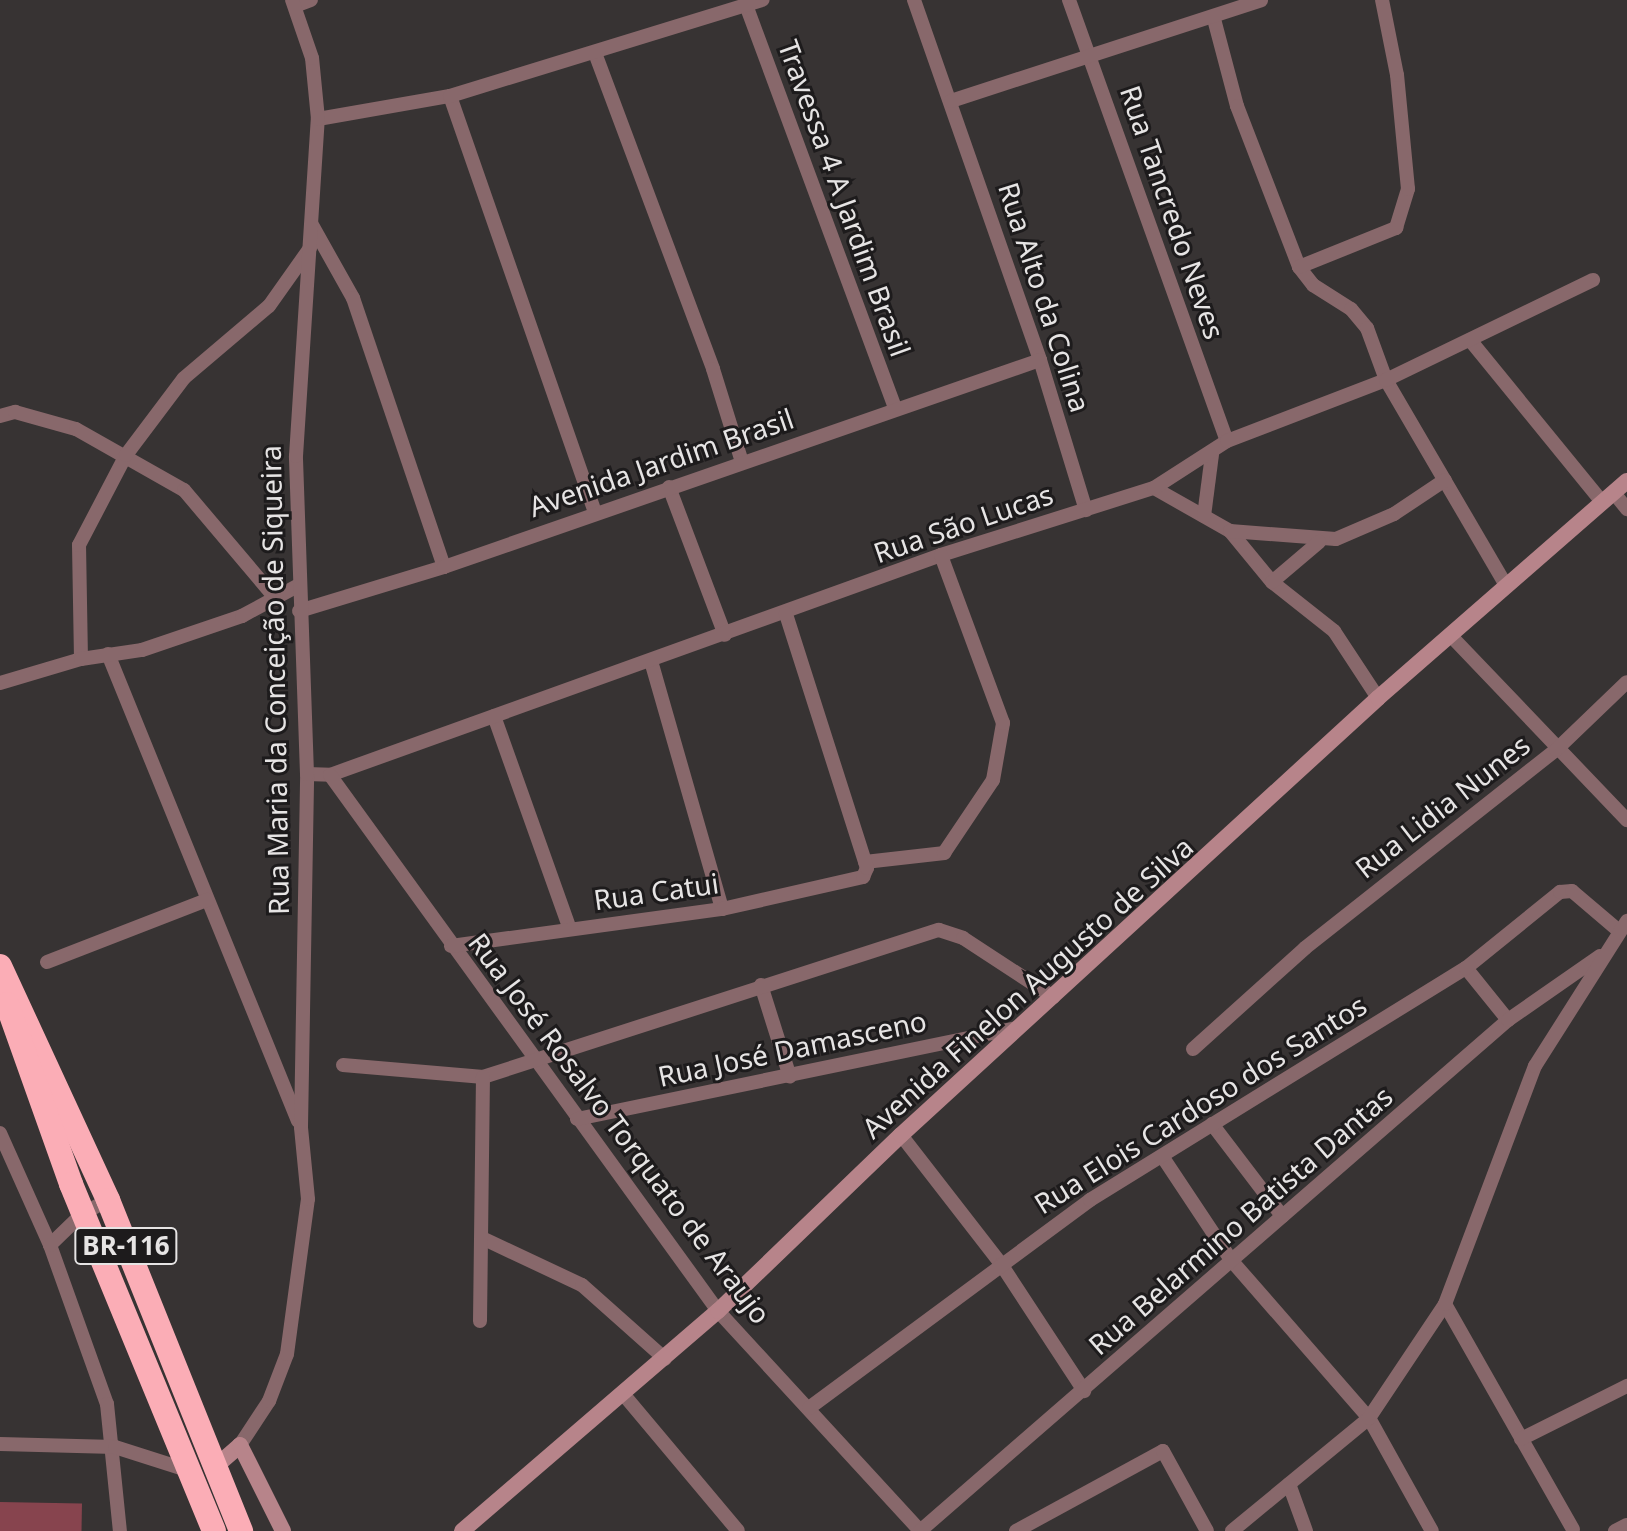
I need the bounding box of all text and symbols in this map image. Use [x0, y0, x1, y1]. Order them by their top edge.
street label: Travessa 4 A Jardim Brasil [772, 35, 918, 361]
street label: Rua Tancredo Neves [1114, 81, 1232, 343]
street label: Rua Alto da Colina [992, 178, 1098, 416]
street label: Avenida Jardim Brasil [524, 401, 798, 523]
street label: Rua Maria da Conceição de Siqueira [253, 445, 295, 915]
street label: Rua São Lucas [869, 477, 1057, 569]
street label: Rua Lidia Nunes [1348, 727, 1536, 885]
street label: Avenida Finelon Augusto de Silva [855, 829, 1199, 1145]
street label: Rua Catui [591, 866, 721, 916]
street label: Rua José Rosalvo Torquato de Araujo [462, 926, 778, 1330]
street label: Rua Elois Cardoso dos Santos [1028, 988, 1372, 1220]
street label: Rua José Damasceno [655, 1003, 929, 1093]
street label: Rua Belarmino Batista Dantas [1081, 1079, 1399, 1361]
road number: BR-116 [74, 1224, 178, 1268]

